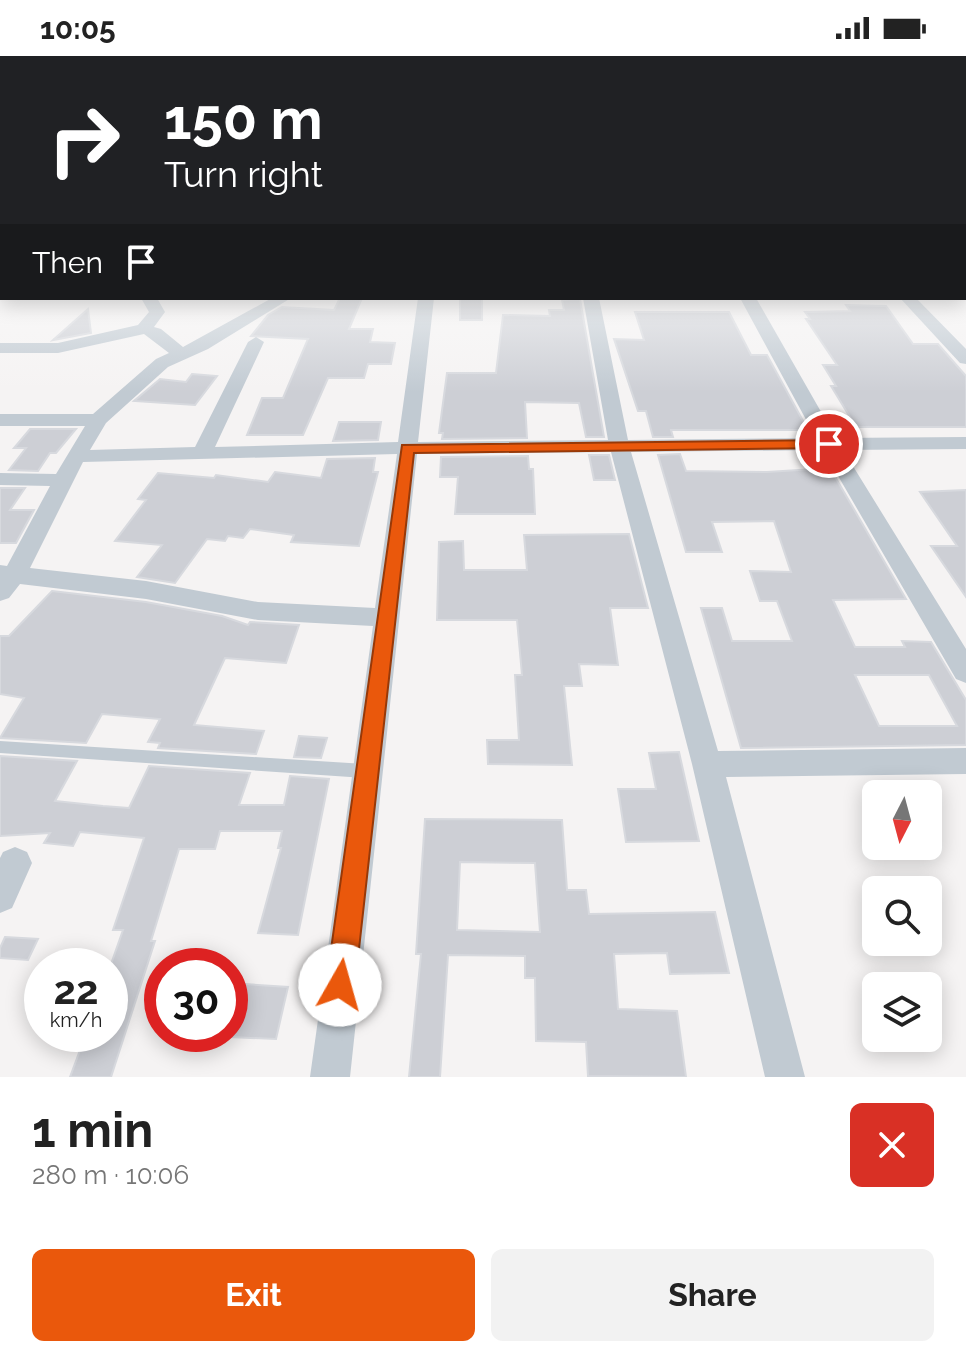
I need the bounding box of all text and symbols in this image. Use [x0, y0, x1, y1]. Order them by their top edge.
text: 10:05 [40, 11, 116, 46]
text: 150 m [164, 86, 323, 152]
icon: right [32, 88, 136, 192]
text: Turn right [164, 153, 323, 195]
icon: arrive [119, 240, 163, 284]
text: Then [32, 245, 103, 280]
pin [795, 410, 863, 478]
icon: arrive [807, 422, 851, 466]
north arrow [862, 780, 942, 860]
map controls [862, 780, 942, 1052]
button: search [862, 876, 942, 956]
position arrow [298, 943, 382, 1027]
speed limit sign: 30 [144, 948, 248, 1052]
text: 22 [53, 966, 99, 1013]
button: layers [862, 972, 942, 1052]
text: km/h [50, 1008, 102, 1032]
text: 1 min [32, 1102, 153, 1158]
button: close [850, 1103, 934, 1187]
text: 280 m · 10:06 [32, 1160, 189, 1190]
button: Exit [32, 1249, 475, 1341]
button: Share [491, 1249, 934, 1341]

